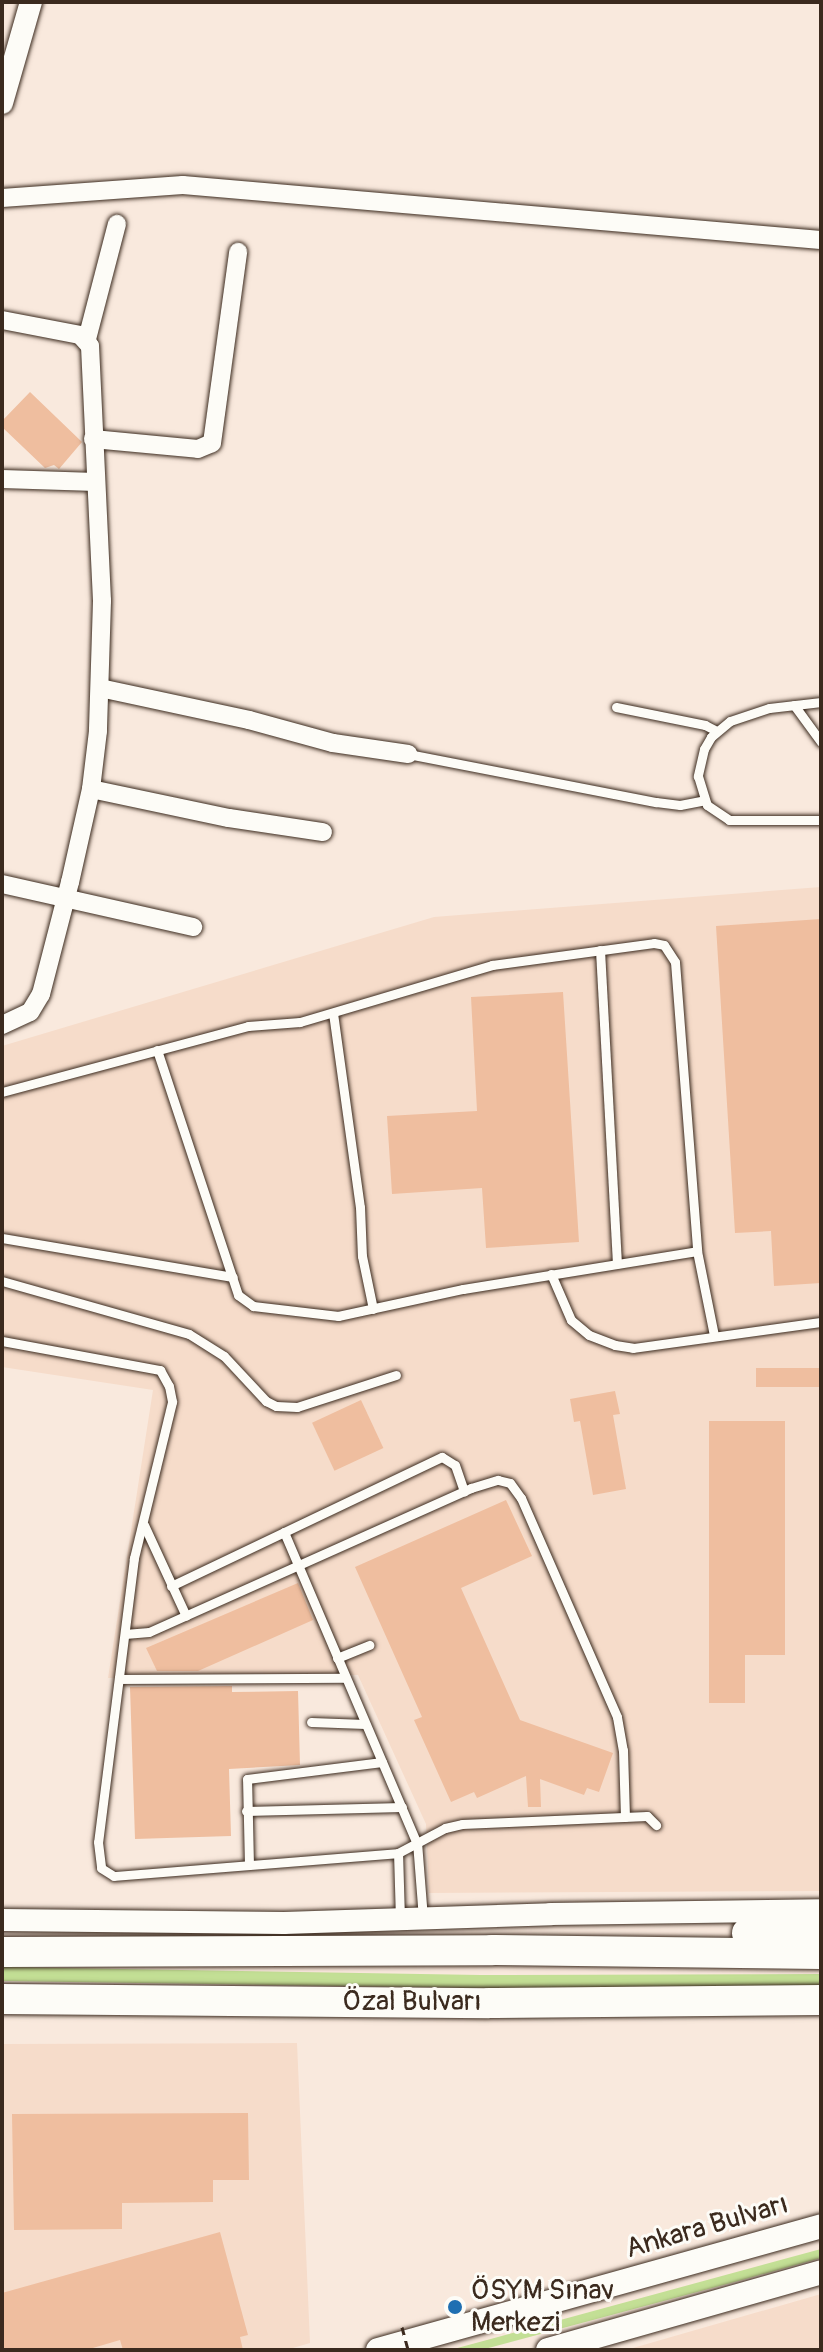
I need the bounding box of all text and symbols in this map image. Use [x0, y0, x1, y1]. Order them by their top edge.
street label: Özal Bulvarı [343, 1985, 481, 2019]
street label: Ankara Bulvarı [622, 2188, 792, 2266]
place label: ÖSYM Sınav Merkezi [471, 2274, 614, 2340]
marker: ÖSYM Sınav Merkezi [446, 2298, 464, 2316]

